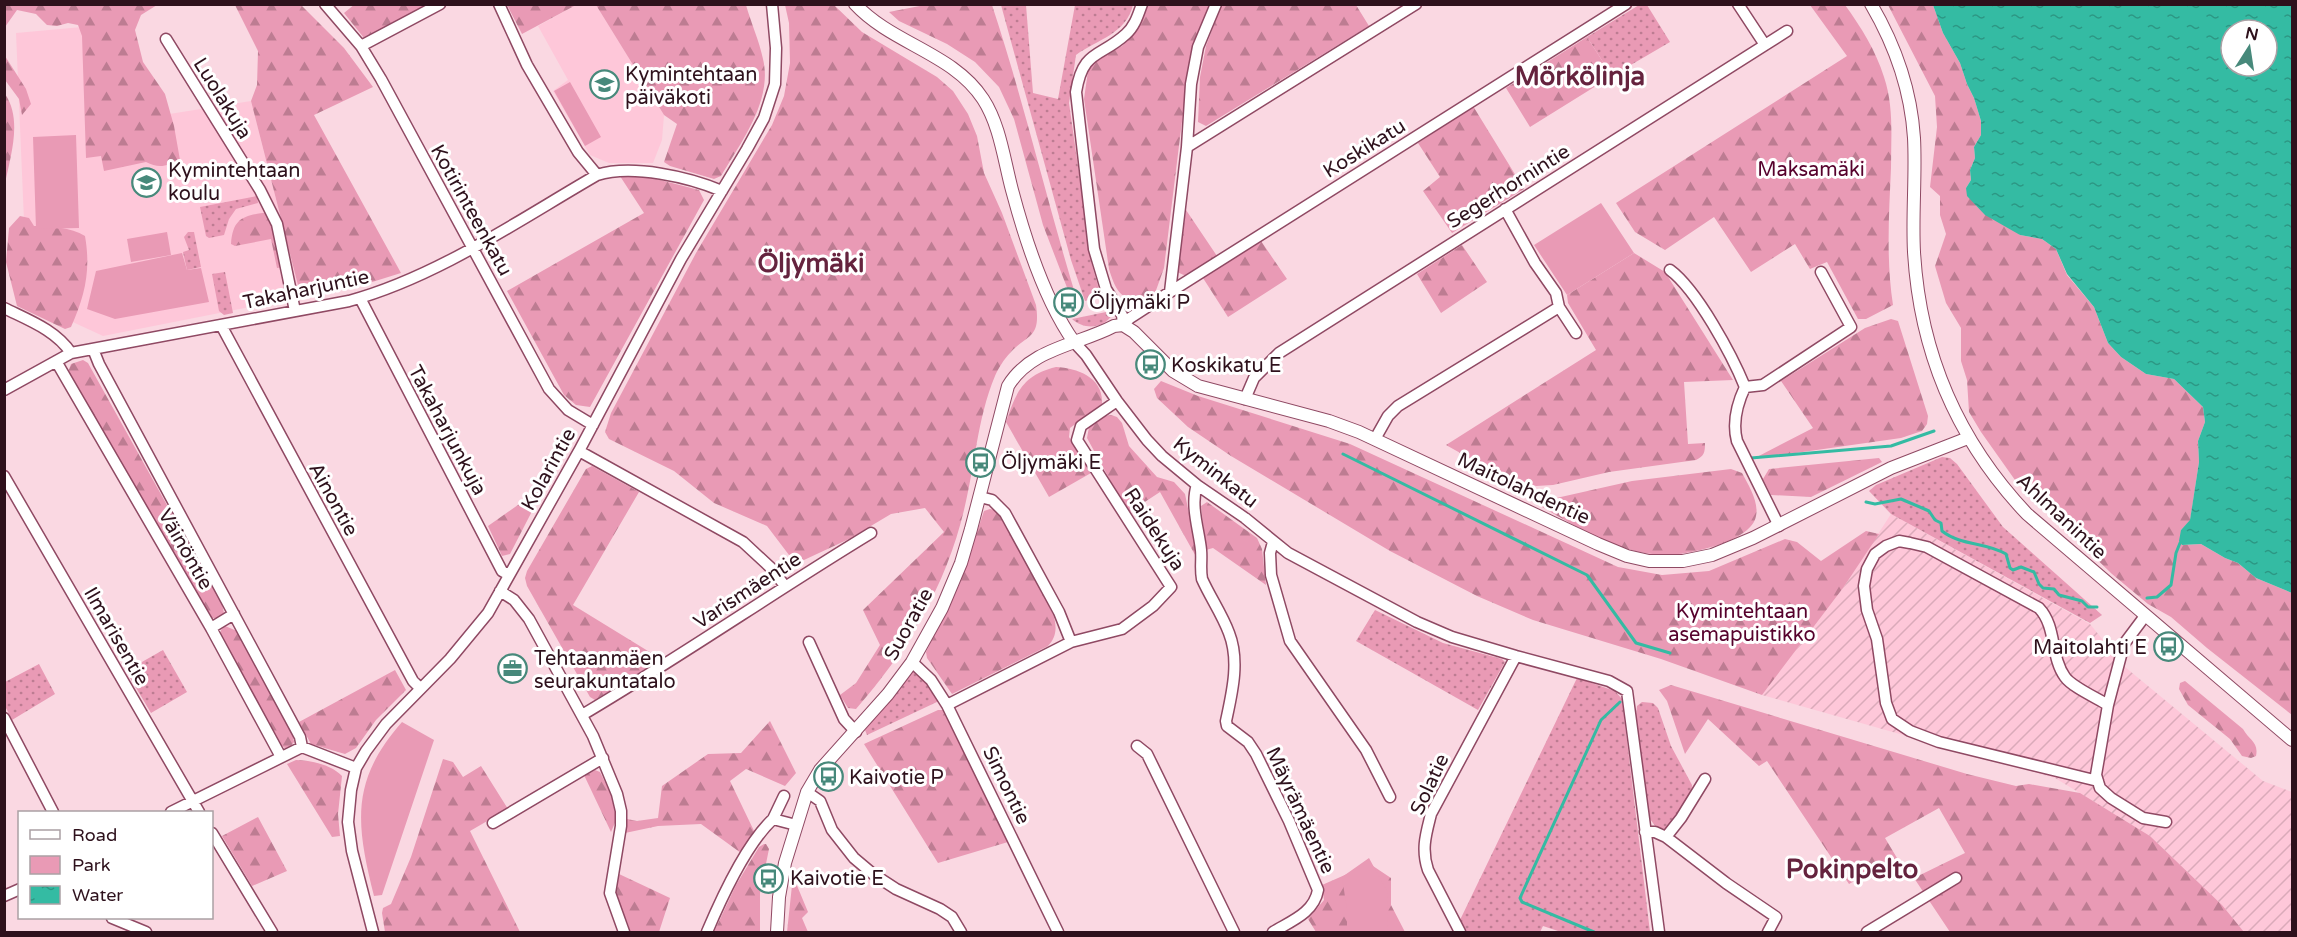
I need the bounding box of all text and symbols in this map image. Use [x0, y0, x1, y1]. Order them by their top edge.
north arrow [2219, 18, 2279, 78]
text: N [2244, 23, 2260, 45]
street label: Luolakuja [188, 53, 257, 144]
district label: Mörkölinja [1515, 61, 1645, 92]
place label: Kymintehtaan päiväkoti [625, 63, 757, 110]
school or university icon: Kymintehtaan päiväkoti [588, 69, 620, 101]
street label: Koskikatu [1319, 114, 1410, 184]
street label: Segerhornintie [1443, 140, 1574, 234]
street label: Kotirinteenkatu [425, 141, 517, 280]
park label: Maksamäki [1757, 158, 1865, 182]
place label: Kymintehtaan koulu [168, 159, 300, 206]
school or university icon: Kymintehtaan koulu [131, 166, 163, 198]
district label: Öljymäki [757, 248, 865, 279]
street label: Takaharjuntie [241, 265, 371, 315]
bus stop icon: Öljymäki P [1052, 286, 1084, 318]
place label: Öljymäki P [1089, 290, 1190, 315]
bus stop icon: Koskikatu E [1134, 349, 1166, 381]
place label: Koskikatu E [1171, 354, 1282, 378]
street label: Takaharjunkuja [403, 361, 491, 500]
street label: Kolarintie [516, 424, 581, 515]
street label: Kyminkatu [1168, 432, 1263, 513]
bus stop icon: Öljymäki E [964, 446, 996, 478]
street label: Maitolahdentie [1454, 448, 1594, 530]
place label: Öljymäki E [1001, 450, 1101, 475]
street label: Ainontie [303, 459, 363, 540]
street label: Ahlmanintie [2011, 469, 2111, 565]
street label: Raidekuja [1119, 484, 1190, 575]
street label: Väinöntie [152, 505, 218, 594]
street label: Varismäentie [689, 547, 806, 634]
street label: Ilmarisentie [78, 583, 154, 690]
street label: Suoratie [879, 584, 939, 665]
park label: Kymintehtaan asemapuistikko [1668, 600, 1816, 647]
bus stop icon: Maitolahti E [2152, 631, 2184, 663]
place label: Maitolahti E [2033, 636, 2147, 660]
place label: Tehtaanmäen seurakuntatalo [534, 647, 676, 694]
office icon: Tehtaanmäen seurakuntatalo [497, 653, 529, 685]
street label: Simontie [977, 743, 1035, 828]
street label: Mäyrämäentie [1260, 743, 1340, 877]
street label: Solatie [1405, 750, 1454, 819]
bus stop icon: Kaivotie P [812, 761, 844, 793]
place label: Kaivotie P [849, 766, 944, 790]
legend [18, 811, 213, 919]
text: Road [72, 824, 117, 846]
text: Park [72, 854, 111, 876]
district label: Pokinpelto [1786, 854, 1918, 885]
bus stop icon: Kaivotie E [753, 862, 785, 894]
place label: Kaivotie E [790, 867, 884, 891]
text: Water [72, 884, 123, 906]

